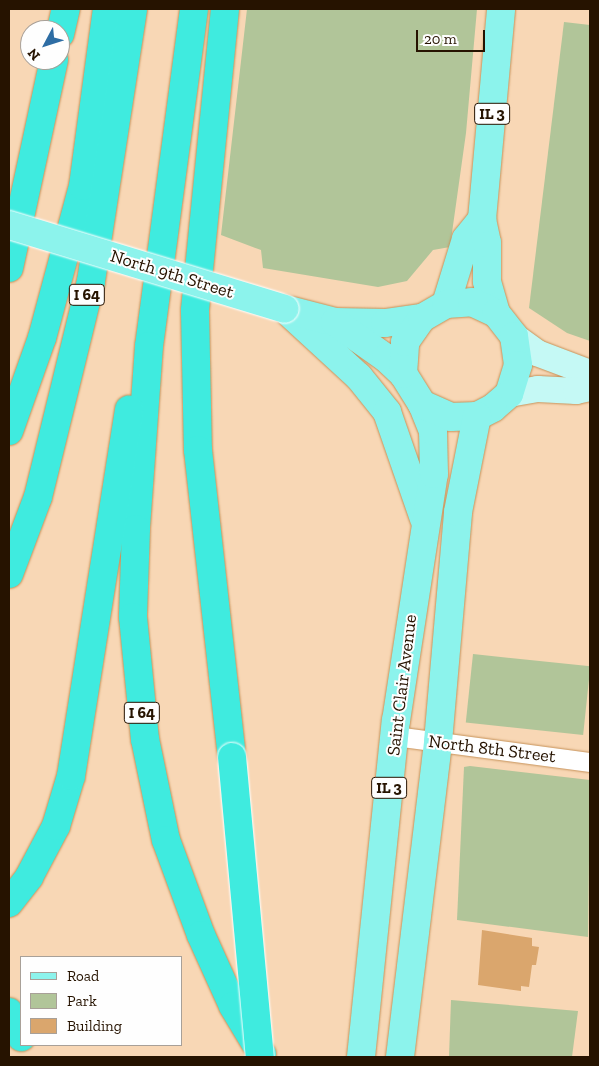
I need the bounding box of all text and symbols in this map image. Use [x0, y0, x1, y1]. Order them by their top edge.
north arrow [20, 20, 70, 70]
scale bar [419, 20, 488, 52]
text: 20 m [424, 30, 457, 48]
text: N [24, 45, 44, 64]
road number: IL 3 [473, 100, 511, 128]
street label: North 9th Street [107, 245, 237, 303]
road number: I 64 [68, 282, 106, 308]
street label: Saint Clair Avenue [383, 613, 421, 757]
road number: I 64 [123, 700, 161, 726]
street label: North 8th Street [427, 730, 557, 768]
road number: IL 3 [370, 774, 408, 801]
legend [20, 956, 182, 1046]
text: Road [67, 967, 99, 985]
text: Park [67, 992, 97, 1010]
text: Building [67, 1017, 122, 1035]

